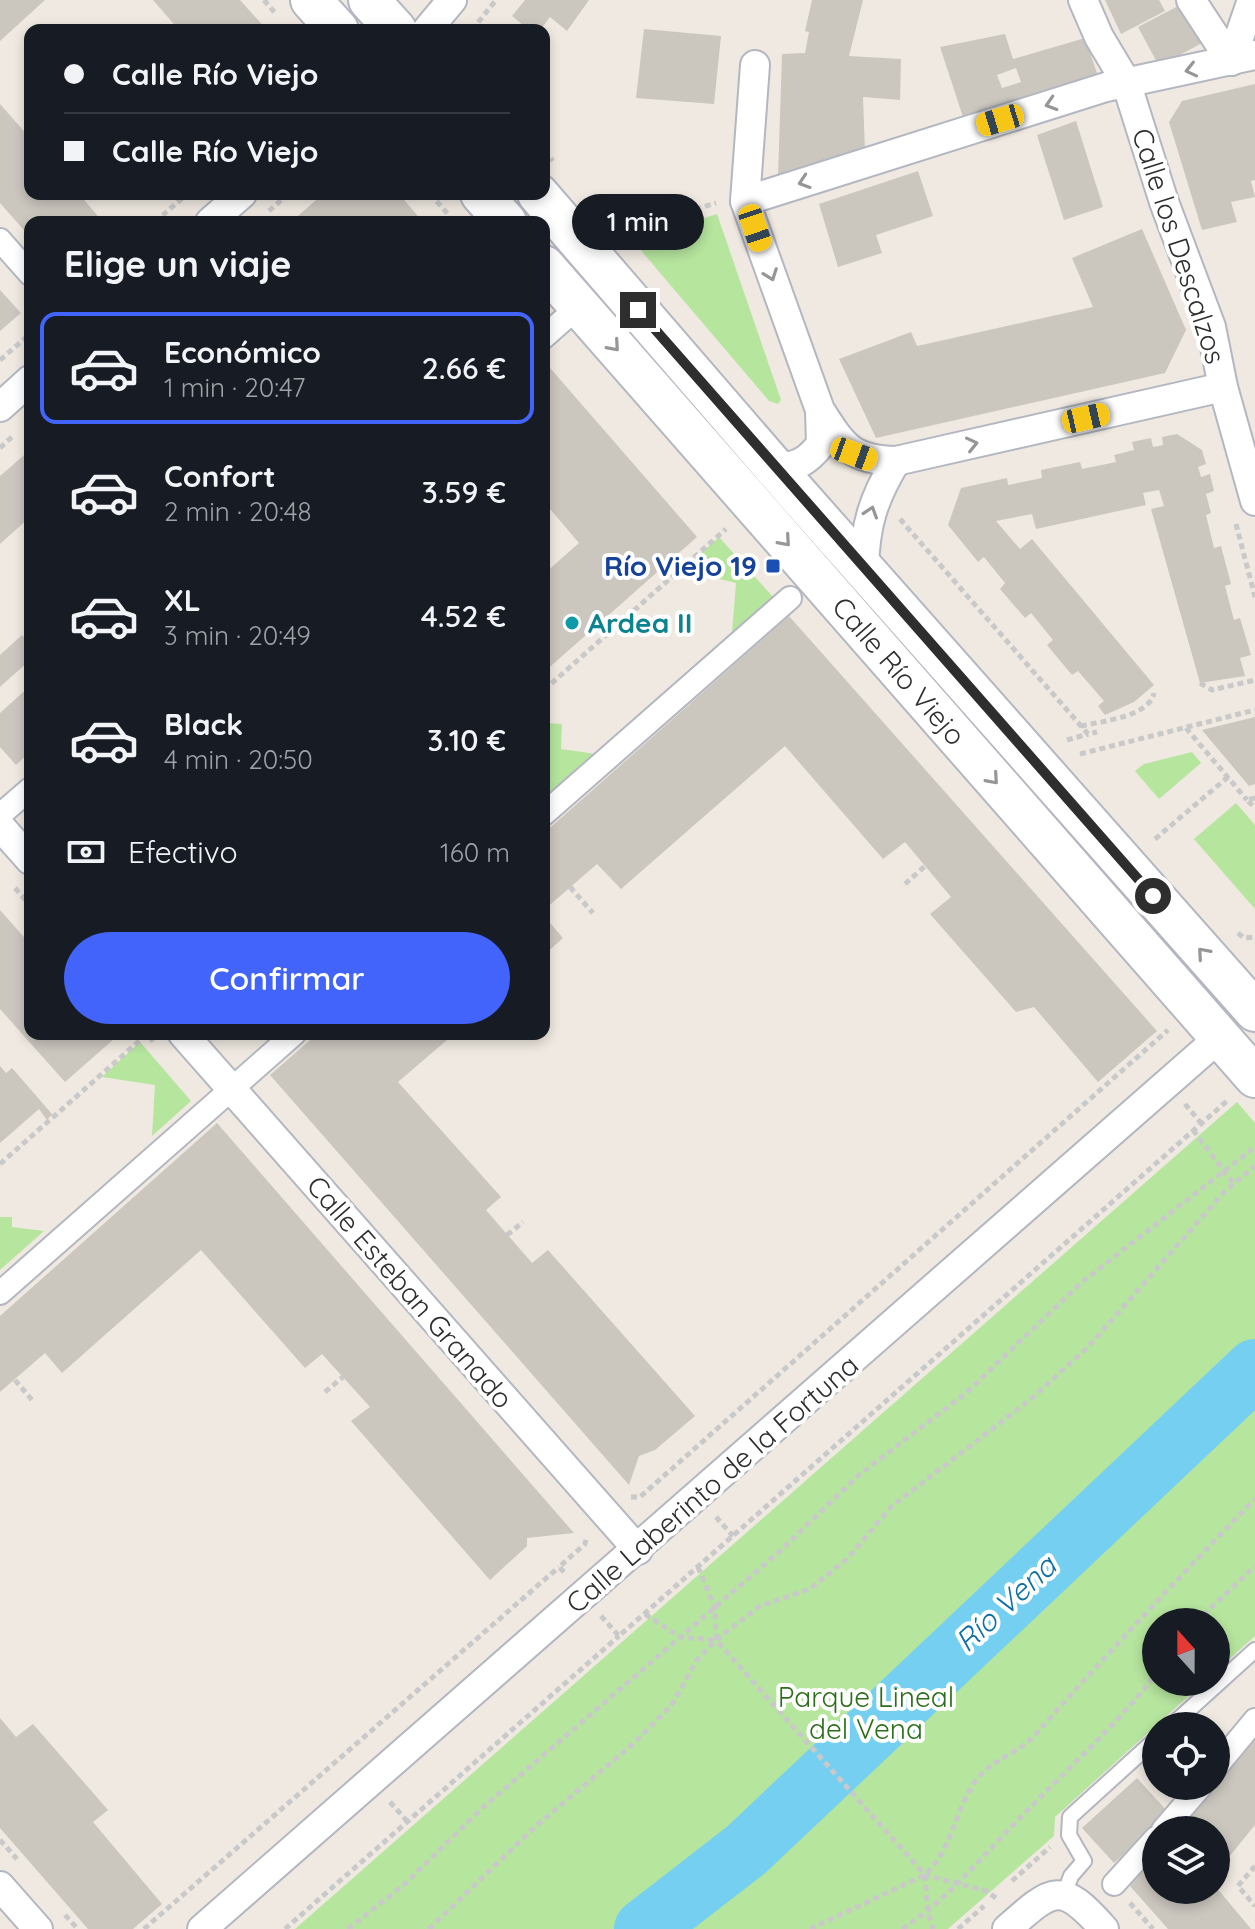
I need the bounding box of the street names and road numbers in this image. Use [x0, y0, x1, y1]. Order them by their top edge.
street label: Calle los Descalzos [1125, 124, 1234, 368]
street label: Calle Río Viejo [825, 589, 973, 752]
street label: Calle Esteban Granado [300, 1168, 521, 1415]
street label: Calle Laberinto de la Fortuna [558, 1347, 865, 1620]

